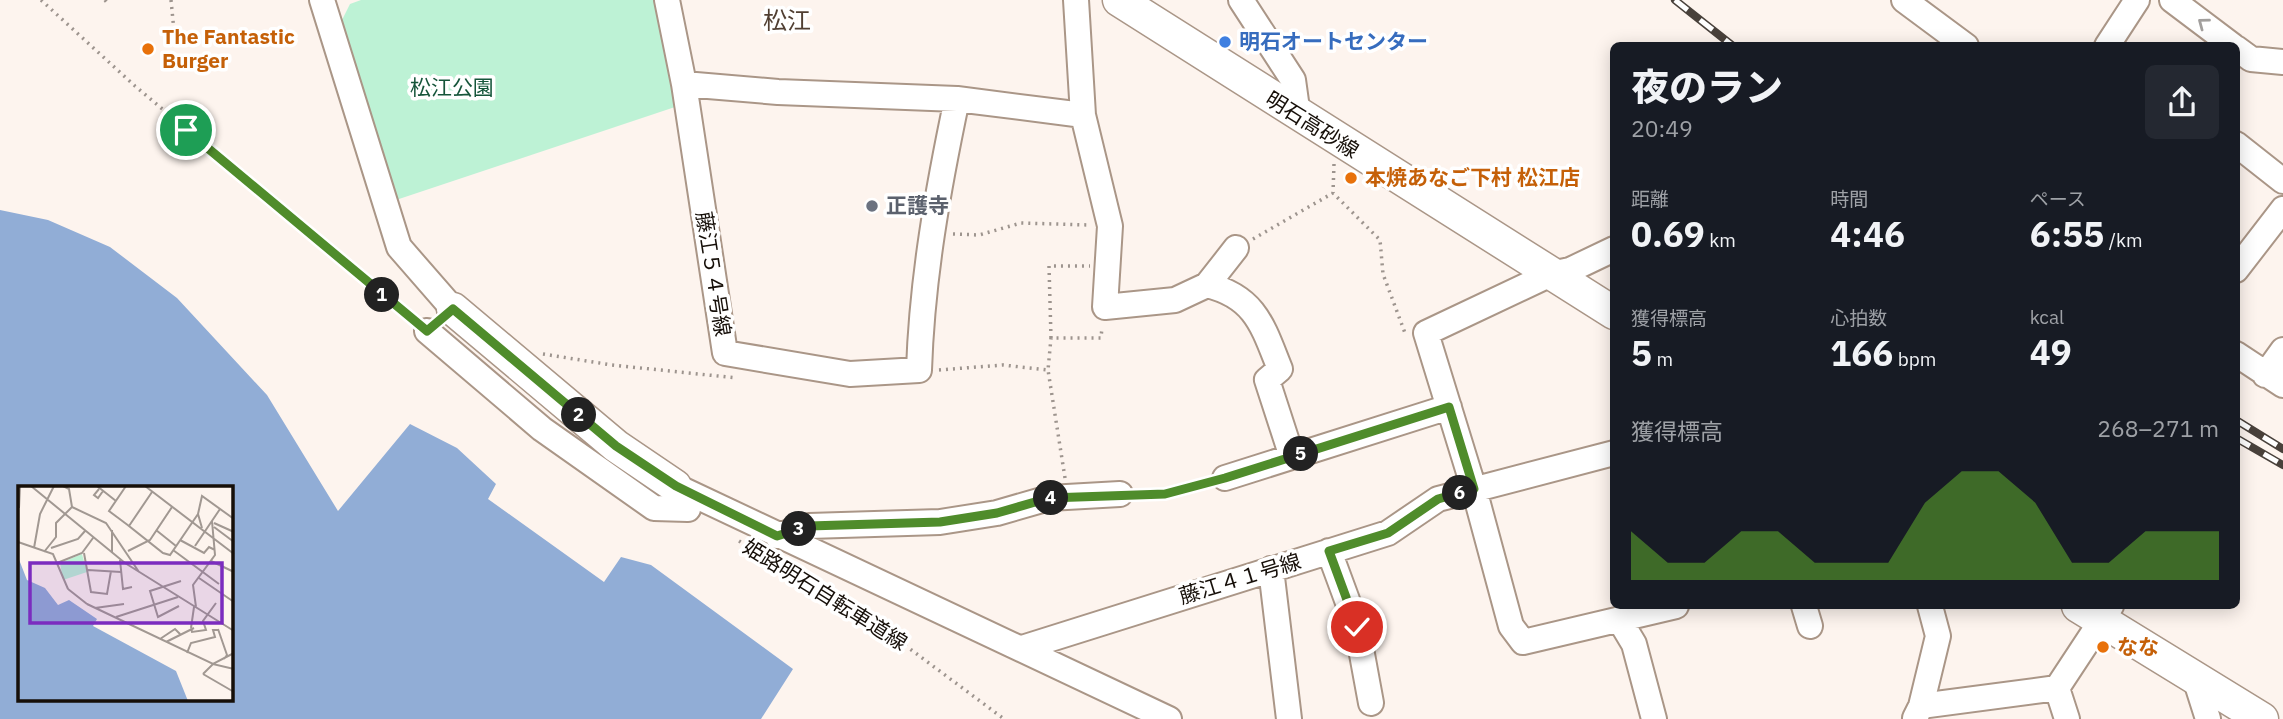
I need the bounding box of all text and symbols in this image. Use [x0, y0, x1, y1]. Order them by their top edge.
district label: 松江 [763, 4, 811, 36]
one-way arrow [2198, 18, 2210, 31]
place label: The Fantastic Burger [162, 22, 295, 74]
place label: 明石オートセンター [1239, 27, 1428, 55]
marker: 明石オートセンター [1217, 34, 1233, 50]
marker: The Fantastic Burger [140, 41, 156, 57]
text: 夜のラン [1631, 62, 1783, 111]
button: share [2145, 65, 2219, 139]
park label: 松江公園 [410, 73, 494, 101]
street label: 明石高砂線 [1261, 84, 1364, 164]
pin [156, 100, 216, 160]
icon: arrive [167, 111, 205, 149]
text: 20:49 [1631, 113, 1693, 143]
place label: 本焼あなご下村 松江店 [1365, 163, 1580, 191]
marker: 本焼あなご下村 松江店 [1343, 170, 1359, 186]
text: 距離 [1631, 187, 1669, 211]
text: 時間 [1830, 187, 1868, 211]
text: ペース [2030, 187, 2086, 211]
place label: 正護寺 [886, 191, 949, 219]
marker: 正護寺 [864, 198, 880, 214]
street label: 藤江５４号線 [690, 209, 738, 338]
text: 0.69 [1631, 211, 1705, 257]
text: 4:46 [1830, 211, 1905, 257]
text: 6:55 [2030, 211, 2104, 257]
text: km [1705, 228, 1736, 252]
text: /km [2104, 228, 2143, 252]
pin: 1 [364, 278, 400, 312]
text: 1 [376, 282, 387, 306]
text: kcal [2030, 305, 2064, 329]
text: 獲得標高 [1631, 306, 1707, 330]
text: 心拍数 [1830, 306, 1887, 330]
text: 49 [2030, 329, 2072, 375]
text: 5 [1631, 330, 1652, 376]
text: 166 [1830, 330, 1893, 376]
text: m [1652, 347, 1673, 371]
text: bpm [1893, 347, 1936, 371]
pin: 2 [562, 398, 596, 432]
text: 2 [573, 402, 584, 426]
text: 268–271 m [2097, 413, 2219, 443]
text: 獲得標高 [1631, 416, 1723, 446]
pin: 5 [1284, 436, 1318, 472]
text: 5 [1295, 441, 1306, 465]
pin: 6 [1442, 476, 1478, 510]
pin: 4 [1034, 480, 1068, 516]
text: 6 [1454, 480, 1465, 504]
text: 4 [1045, 485, 1056, 509]
inset map [18, 486, 233, 702]
pin: 3 [782, 512, 816, 546]
text: 3 [793, 516, 804, 540]
street label: 姫路明石自転車道線 [738, 532, 913, 656]
street label: 藤江４１号線 [1175, 546, 1304, 610]
pin [1327, 597, 1387, 657]
icon: check [1338, 608, 1376, 646]
place label: なな [2117, 632, 2159, 660]
marker: なな [2095, 639, 2111, 655]

